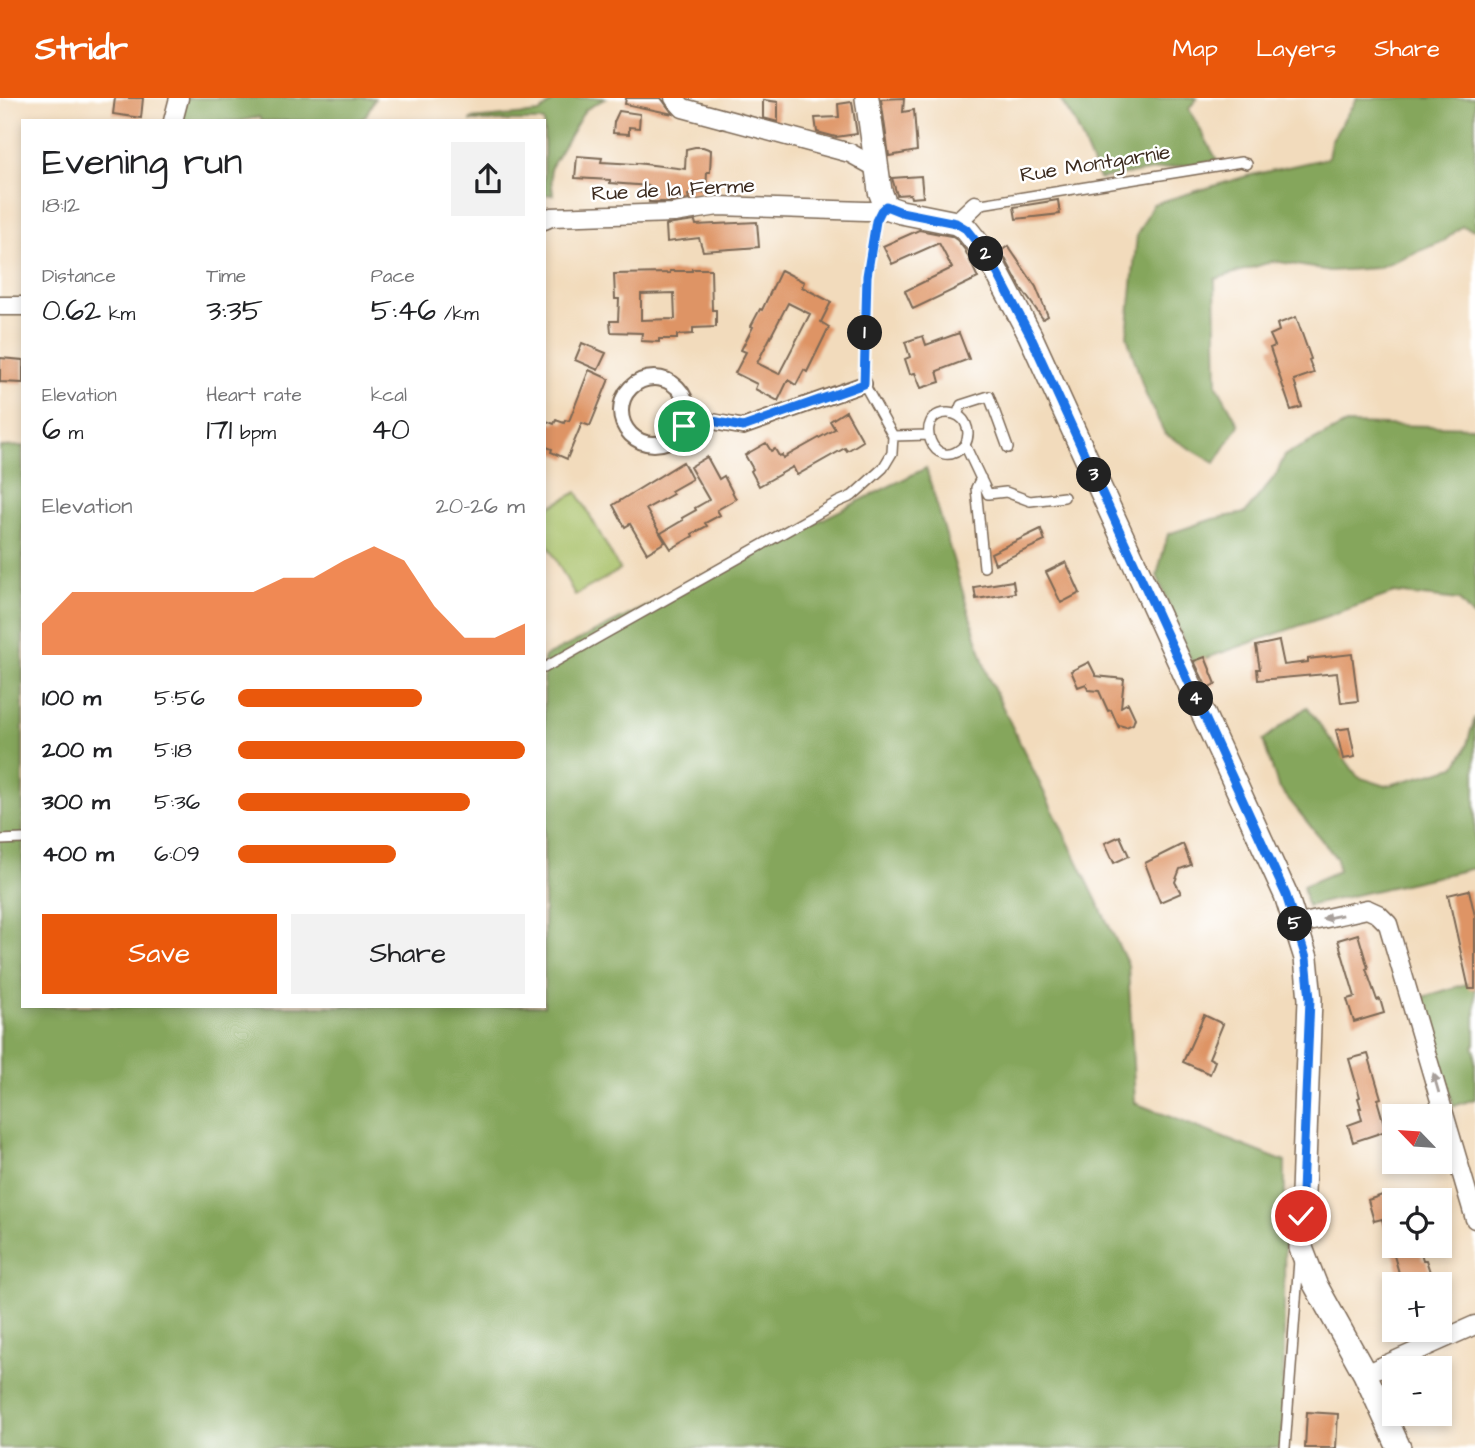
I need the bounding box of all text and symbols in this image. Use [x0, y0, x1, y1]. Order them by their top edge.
text: Stridr [35, 26, 128, 72]
text: Map [1173, 32, 1218, 66]
text: Layers [1256, 32, 1336, 66]
text: Share [1374, 32, 1440, 66]
text: Evening run [42, 137, 243, 189]
street label: Rue Montgarnie [1018, 137, 1173, 192]
button: share [451, 142, 525, 216]
street label: Rue de la Ferme [591, 171, 755, 208]
text: 18:12 [42, 189, 80, 221]
pin: 2 [968, 236, 1004, 272]
text: 2 [980, 240, 991, 267]
text: Distance [42, 263, 116, 290]
text: Time [206, 263, 246, 290]
text: Pace [371, 263, 415, 290]
text: 0.62 [42, 290, 101, 332]
text: 3:35 [206, 290, 263, 332]
text: 5:46 [371, 290, 436, 332]
text: km [101, 301, 135, 328]
text: /km [436, 301, 479, 328]
pin: 1 [848, 316, 882, 350]
text: 1 [863, 319, 866, 346]
text: Elevation [42, 382, 117, 409]
text: Heart rate [206, 382, 302, 409]
text: kcal [371, 382, 407, 409]
pin [654, 396, 714, 456]
icon: arrive [665, 407, 703, 445]
text: 6 [42, 409, 61, 451]
text: 171 [206, 409, 232, 451]
text: 40 [371, 409, 410, 451]
text: m [61, 420, 83, 447]
text: bpm [232, 420, 276, 447]
pin: 3 [1076, 458, 1112, 492]
text: 3 [1089, 461, 1098, 488]
text: Elevation [42, 490, 133, 522]
text: 20–26 m [435, 490, 525, 522]
text: 100 m [42, 682, 101, 714]
text: 5:56 [154, 682, 205, 714]
pin: 4 [1178, 682, 1214, 716]
text: 4 [1189, 685, 1202, 712]
text: 200 m [42, 734, 111, 766]
text: 5:18 [154, 734, 192, 766]
text: 300 m [42, 786, 110, 818]
text: 5:36 [154, 786, 200, 818]
text: 400 m [42, 838, 114, 870]
text: 6:09 [154, 838, 200, 870]
pin: 5 [1278, 906, 1312, 942]
text: 5 [1288, 910, 1301, 937]
one-way arrow [1321, 911, 1343, 922]
button: Save [42, 914, 277, 994]
button: Share [291, 914, 525, 994]
one-way arrow [1430, 1072, 1440, 1093]
north arrow [1382, 1104, 1452, 1174]
map controls [1382, 1104, 1452, 1426]
pin [1271, 1186, 1331, 1246]
button: locate [1382, 1188, 1452, 1258]
icon: check [1282, 1197, 1320, 1235]
button: + [1382, 1272, 1452, 1342]
button: − [1382, 1356, 1452, 1426]

